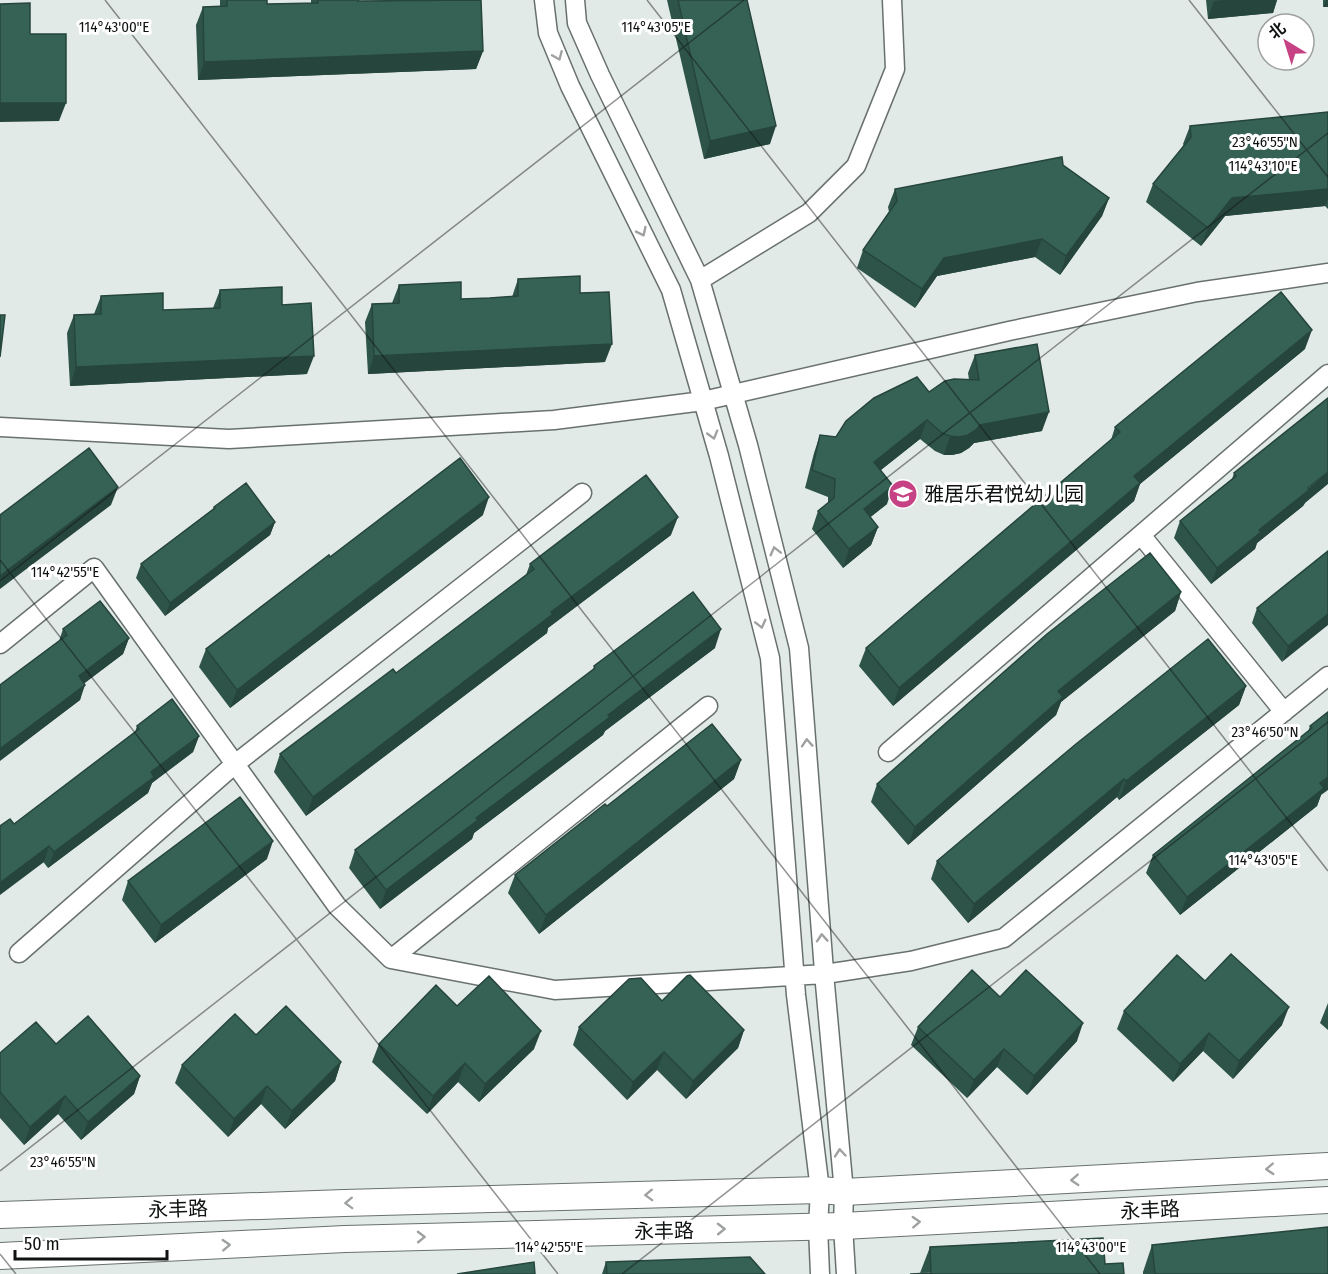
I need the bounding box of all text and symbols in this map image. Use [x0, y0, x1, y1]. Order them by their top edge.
north arrow [1256, 12, 1316, 72]
text: 114°43'00"E [79, 18, 149, 36]
text: 114°43'05"E [621, 18, 691, 36]
text: 北 [1265, 18, 1289, 43]
one-way arrow [550, 50, 562, 61]
text: 23°46'55"N [1232, 133, 1298, 151]
text: 114°43'10"E [1229, 157, 1297, 175]
one-way arrow [635, 225, 646, 236]
one-way arrow [706, 429, 718, 440]
school or university icon: 雅居乐君悦幼儿园 [887, 478, 919, 510]
place label: 雅居乐君悦幼儿园 [924, 482, 1084, 506]
one-way arrow [770, 547, 782, 557]
text: 114°42'55"E [31, 563, 99, 581]
one-way arrow [754, 619, 767, 629]
text: 23°46'50"N [1231, 723, 1299, 741]
one-way arrow [801, 739, 814, 748]
text: 114°43'05"E [1228, 851, 1298, 869]
one-way arrow [816, 933, 829, 942]
one-way arrow [834, 1148, 847, 1157]
text: 23°46'55"N [30, 1153, 96, 1171]
one-way arrow [1265, 1162, 1274, 1175]
one-way arrow [1070, 1173, 1079, 1186]
one-way arrow [645, 1188, 654, 1201]
street label: 永丰路 [148, 1196, 208, 1222]
one-way arrow [345, 1196, 354, 1209]
street label: 永丰路 [1119, 1196, 1181, 1224]
one-way arrow [911, 1216, 920, 1229]
street label: 永丰路 [634, 1218, 694, 1244]
scale bar [15, 1223, 166, 1261]
one-way arrow [716, 1223, 725, 1235]
one-way arrow [417, 1231, 426, 1243]
text: 50 m [24, 1233, 60, 1255]
one-way arrow [222, 1238, 231, 1251]
text: 114°42'55"E [515, 1238, 583, 1256]
text: 114°43'00"E [1056, 1238, 1126, 1256]

